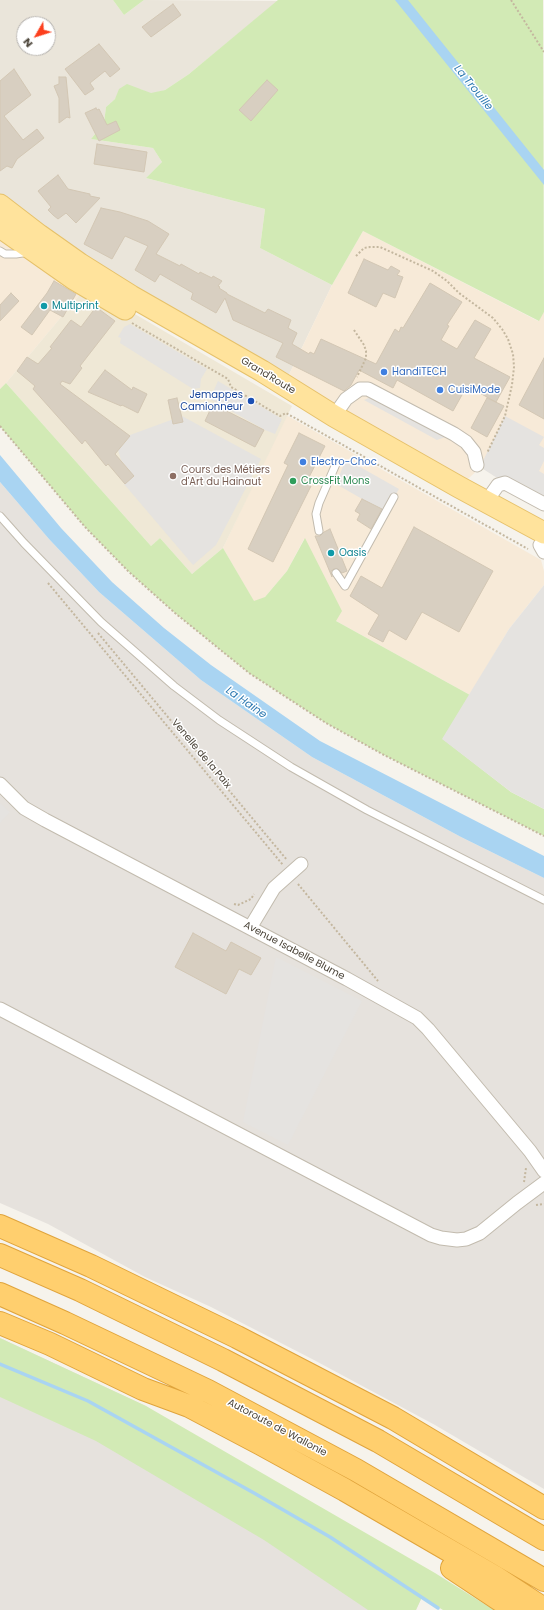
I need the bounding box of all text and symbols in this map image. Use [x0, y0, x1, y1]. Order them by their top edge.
north arrow [16, 16, 56, 56]
text: N [19, 35, 36, 51]
water label: La Trouille [451, 63, 495, 113]
place label: Multiprint [52, 300, 99, 312]
marker: Multiprint [39, 301, 49, 311]
street label: Grand'Route [238, 355, 298, 397]
place label: HandiTECH [392, 366, 446, 378]
marker: HandiTECH [379, 367, 389, 377]
place label: CuisiMode [448, 384, 500, 396]
marker: CuisiMode [435, 385, 445, 395]
place label: Jemappes Camionneur [180, 389, 243, 412]
marker: Jemappes Camionneur [246, 396, 256, 406]
place label: Electro-Choc [311, 456, 377, 468]
marker: Electro-Choc [298, 457, 308, 467]
place label: Cours des Métiers d'Art du Hainaut [181, 464, 270, 488]
marker: Cours des Métiers d'Art du Hainaut [168, 471, 178, 481]
place label: CrossFit Mons [301, 475, 370, 487]
marker: CrossFit Mons [288, 476, 298, 486]
place label: Oasis [339, 547, 367, 559]
marker: Oasis [326, 548, 336, 558]
water label: La Haine [223, 684, 269, 722]
street label: Venelle de la Paix [169, 717, 233, 791]
street label: Avenue Isabelle Blume [241, 919, 347, 983]
street label: Autoroute de Wallonie [225, 1397, 329, 1459]

